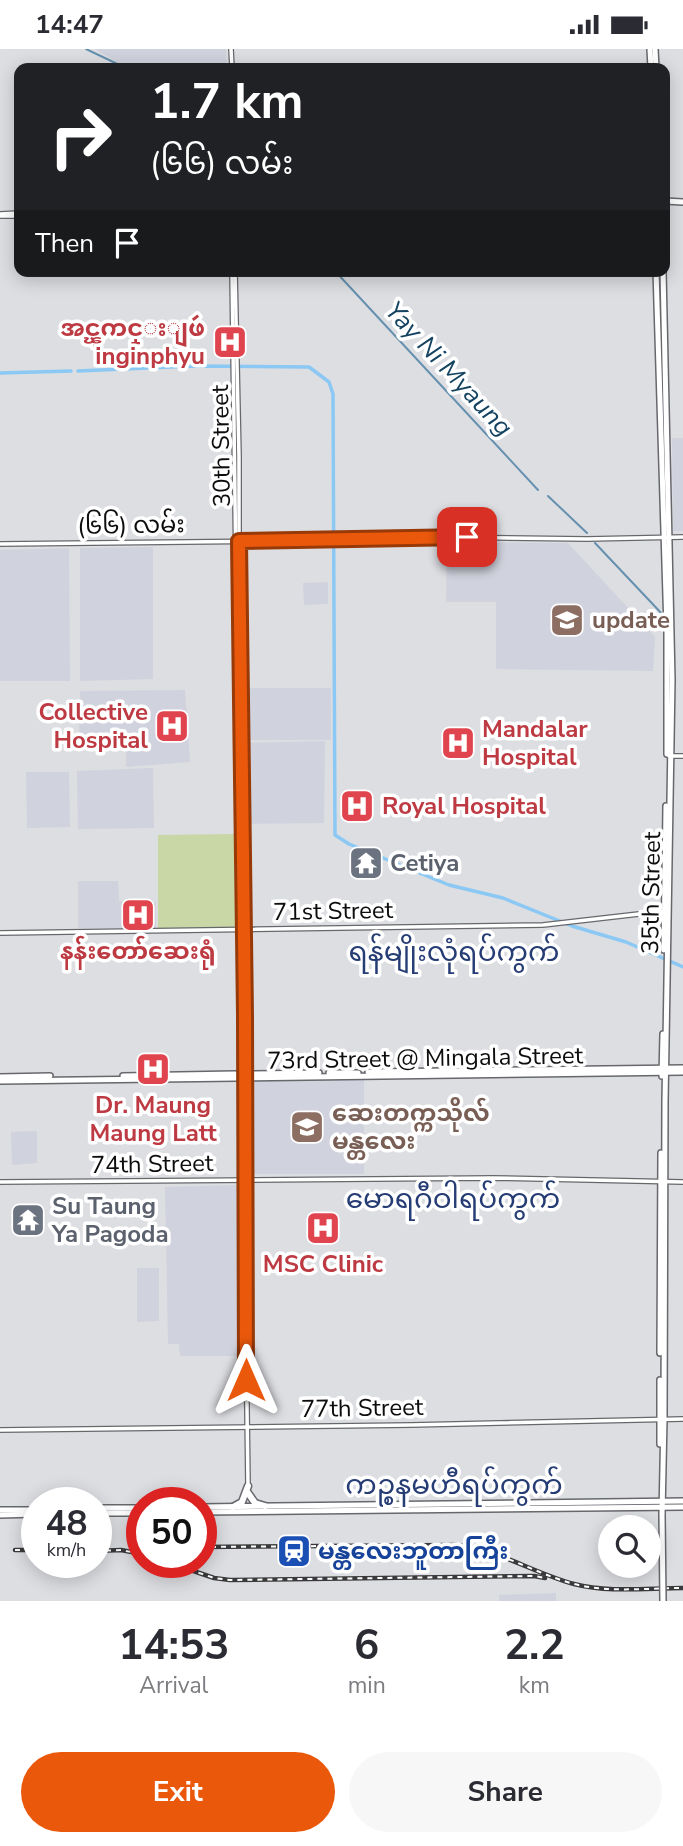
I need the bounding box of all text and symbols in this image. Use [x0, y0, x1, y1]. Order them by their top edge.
text: 14:47 [35, 7, 104, 42]
text: 1.7 km [150, 68, 303, 135]
icon: right [35, 91, 126, 182]
text: (၆၆) လမ်း [150, 142, 293, 185]
icon: arrive [108, 224, 146, 262]
text: Then [35, 226, 94, 261]
water label: Yay Ni Myaung [377, 294, 521, 444]
place label: အင္ၾကင္းျဖဴ inginphyu [60, 312, 205, 372]
hospital icon: အင္ၾကင္းျဖဴ inginphyu [211, 323, 249, 361]
street label: 30th Street [204, 384, 238, 508]
pin [437, 507, 497, 567]
street label: (၆၆) လမ်း [77, 508, 185, 542]
icon: arrive [448, 518, 486, 556]
school or university icon: update [548, 601, 586, 639]
place label: update [592, 604, 670, 636]
place label: Collective Hospital [38, 696, 148, 756]
hospital icon: Collective Hospital [153, 707, 191, 745]
place label: Mandalar Hospital [482, 713, 588, 773]
hospital icon: Mandalar Hospital [439, 724, 477, 762]
hospital icon: Royal Hospital [338, 787, 376, 825]
place label: Royal Hospital [382, 790, 546, 822]
street label: 35th Street [634, 831, 668, 955]
temple icon: Cetiya [347, 844, 385, 882]
place label: Cetiya [390, 847, 459, 879]
street label: 71st Street [273, 894, 394, 928]
hospital icon: နန်းတော်ဆေးရုံ [119, 896, 157, 934]
district label: ရန်မျိုးလုံရပ်ကွက် [348, 933, 560, 974]
place label: နန်းတော်ဆေးရုံ [60, 935, 216, 970]
street label: 73rd Street @ Mingala Street [267, 1039, 584, 1077]
hospital icon: Dr. Maung Maung Latt [134, 1050, 172, 1088]
place label: Dr. Maung Maung Latt [89, 1089, 217, 1149]
place label: ဆေးတက္ကသိုလ် မန္တလေး [332, 1097, 490, 1160]
school or university icon: ဆေးတက္ကသိုလ် မန္တလေး [288, 1108, 326, 1146]
street label: 74th Street [90, 1147, 214, 1181]
district label: မောရဂီဝါရပ်ကွက် [346, 1180, 560, 1221]
place label: Su Taung Ya Pagoda [51, 1190, 169, 1250]
temple icon: Su Taung Ya Pagoda [9, 1201, 47, 1239]
hospital icon: MSC Clinic [304, 1209, 342, 1247]
place label: MSC Clinic [263, 1248, 384, 1280]
position arrow [209, 1343, 283, 1417]
street label: 77th Street [300, 1391, 424, 1425]
district label: ကဉ္စနမဟီရပ်ကွက် [345, 1466, 563, 1507]
speed limit sign: 50 [126, 1487, 217, 1578]
text: 48 [45, 1500, 88, 1547]
map controls [598, 1515, 661, 1578]
button: search [598, 1515, 661, 1578]
station icon: မန္တလေးဘူတာကြီး [275, 1532, 313, 1570]
place label: မန္တလေးဘူတာကြီး [318, 1535, 508, 1570]
text: km/h [47, 1538, 86, 1562]
text: 14:53 [118, 1617, 229, 1674]
text: 6 [354, 1617, 379, 1674]
text: 2.2 [504, 1617, 565, 1674]
text: Arrival [139, 1670, 208, 1701]
text: min [348, 1670, 386, 1701]
text: km [519, 1670, 550, 1701]
button: Exit [21, 1752, 335, 1832]
button: Share [349, 1752, 662, 1832]

